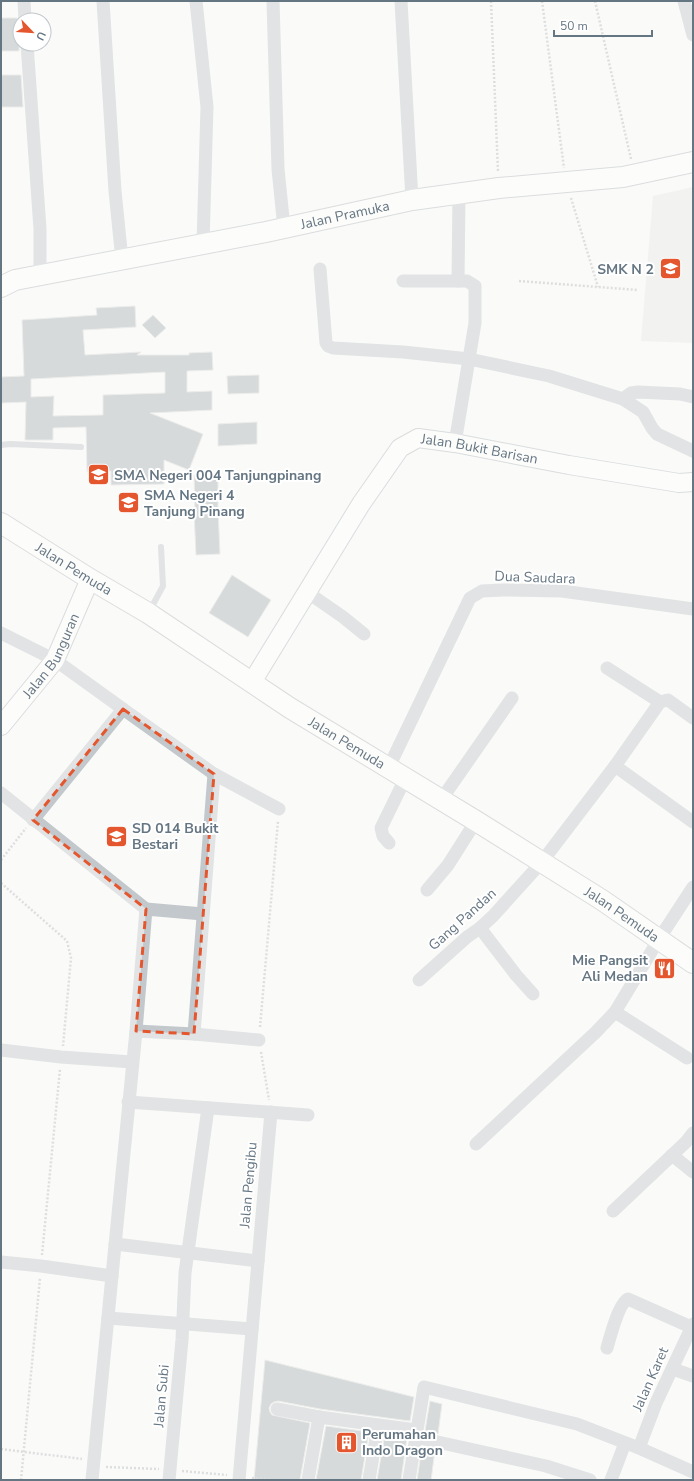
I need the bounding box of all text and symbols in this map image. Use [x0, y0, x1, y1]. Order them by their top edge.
north arrow [12, 12, 52, 52]
scale bar [554, 12, 652, 38]
text: 50 m [560, 18, 588, 34]
text: U [32, 29, 49, 43]
street label: Jalan Pramuka [298, 196, 391, 234]
school or university icon: SMK N 2 [657, 256, 683, 282]
place label: SMK N 2 [597, 260, 654, 279]
street label: Jalan Bukit Barisan [419, 429, 540, 469]
school or university icon: SMA Negeri 004 Tanjungpinang [86, 462, 112, 488]
place label: SMA Negeri 004 Tanjungpinang [114, 466, 321, 485]
place label: SMA Negeri 4 Tanjung Pinang [144, 486, 245, 521]
school or university icon: SMA Negeri 4 Tanjung Pinang [116, 490, 142, 516]
street label: Jalan Pemuda [31, 538, 115, 600]
street label: Dua Saudara [494, 567, 576, 588]
street label: Jalan Bunguran [18, 610, 84, 703]
street label: Jalan Pemuda [304, 712, 389, 774]
place label: SD 014 Bukit Bestari [132, 819, 219, 854]
school or university icon: SD 014 Bukit Bestari [103, 823, 129, 849]
street label: Jalan Pemuda [580, 882, 663, 947]
street label: Gang Pandan [424, 884, 500, 955]
place label: Mie Pangsit Ali Medan [572, 951, 649, 986]
restaurant icon: Mie Pangsit Ali Medan [651, 955, 677, 981]
street label: Jalan Pengibu [235, 1141, 262, 1230]
street label: Jalan Karet [627, 1344, 673, 1415]
street label: Jalan Subi [149, 1364, 174, 1429]
place label: Perumahan Indo Dragon [362, 1425, 443, 1460]
building icon: Perumahan Indo Dragon [334, 1429, 360, 1455]

